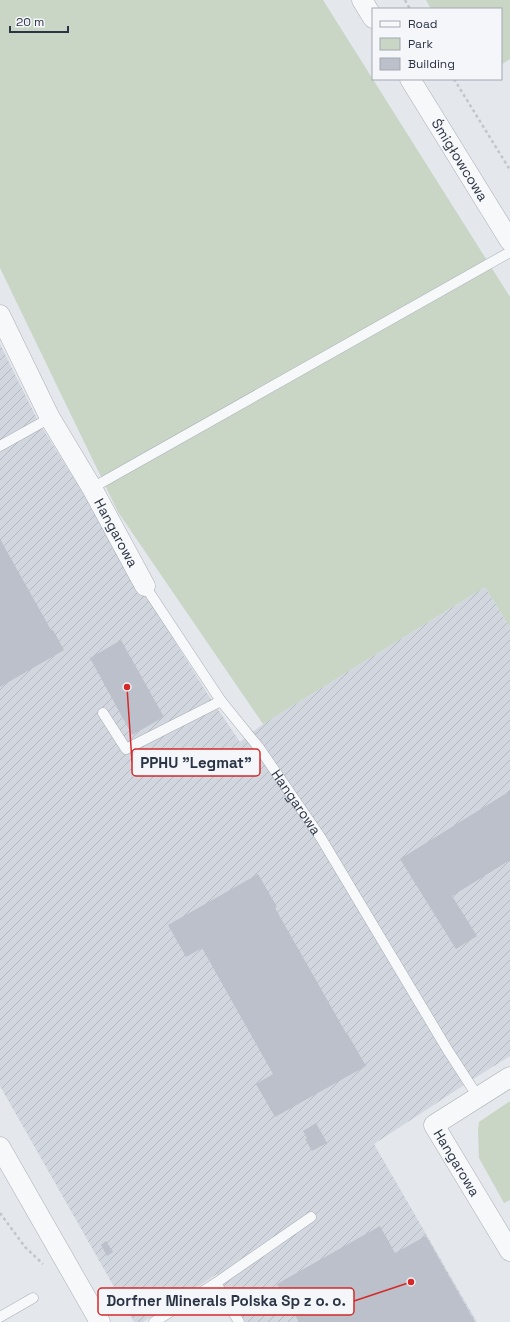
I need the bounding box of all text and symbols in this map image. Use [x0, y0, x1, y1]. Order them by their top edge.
scale bar [10, 8, 68, 34]
legend [372, 8, 502, 80]
text: 20 m [16, 14, 44, 30]
text: Road [408, 16, 437, 32]
text: Park [408, 36, 433, 52]
text: Building [408, 56, 455, 72]
street label: Śmigłowcowa [428, 115, 492, 205]
street label: Hangarowa [90, 495, 142, 570]
callout: PPHU "Legmat" [132, 749, 260, 776]
text: PPHU "Legmat" [140, 753, 252, 772]
street label: Hangarowa [268, 766, 325, 838]
street label: Hangarowa [430, 1126, 484, 1200]
callout: Dorfner Minerals Polska Sp z o. o. [98, 1288, 354, 1315]
text: Dorfner Minerals Polska Sp z o. o. [106, 1291, 346, 1310]

